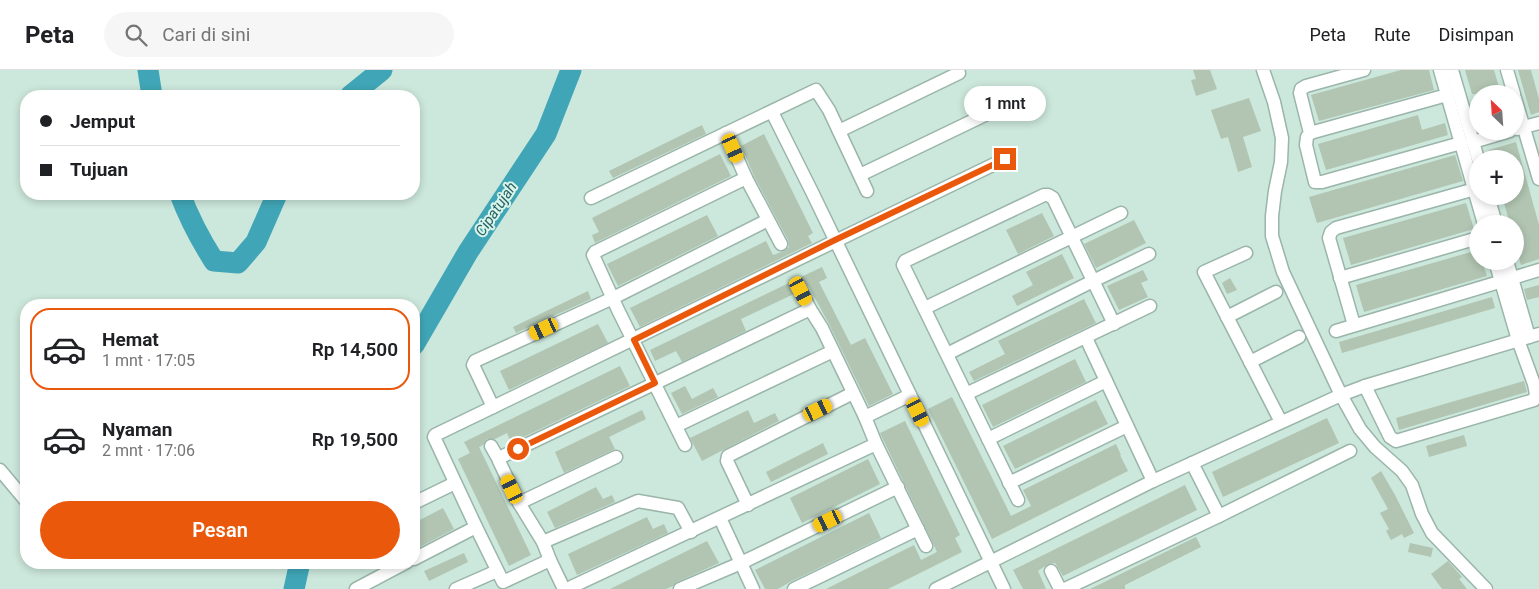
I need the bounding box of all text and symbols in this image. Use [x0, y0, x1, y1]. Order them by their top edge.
search box [104, 12, 454, 57]
text: Peta [25, 21, 74, 49]
icon: search [122, 21, 150, 49]
text: Cari di sini [162, 23, 250, 46]
text: Peta [1310, 24, 1346, 45]
text: Rute [1374, 24, 1411, 45]
text: Disimpan [1439, 24, 1514, 45]
north arrow [1469, 85, 1524, 140]
map controls [1469, 85, 1524, 270]
callout: 1 mnt [964, 87, 1046, 122]
text: 1 mnt [984, 94, 1026, 113]
text: Jemput [70, 110, 135, 133]
car [720, 131, 745, 165]
route end [994, 148, 1016, 170]
button: + [1469, 150, 1524, 205]
text: Tujuan [70, 158, 128, 181]
water label: Cipatujah [471, 179, 521, 239]
button: − [1469, 215, 1524, 270]
car [787, 274, 814, 308]
car [527, 316, 560, 342]
icon: car [42, 327, 87, 372]
text: Hemat [102, 328, 159, 351]
text: Rp 14,500 [312, 338, 398, 361]
text: 1 mnt · 17:05 [102, 351, 195, 370]
car [904, 395, 931, 429]
car [801, 397, 834, 423]
icon: car [42, 417, 87, 462]
text: Nyaman [102, 418, 172, 441]
text: Rp 19,500 [312, 428, 398, 451]
route start [507, 438, 529, 460]
text: 2 mnt · 17:06 [102, 441, 195, 460]
car [498, 472, 525, 506]
button: Pesan [40, 501, 400, 559]
car [811, 508, 844, 534]

